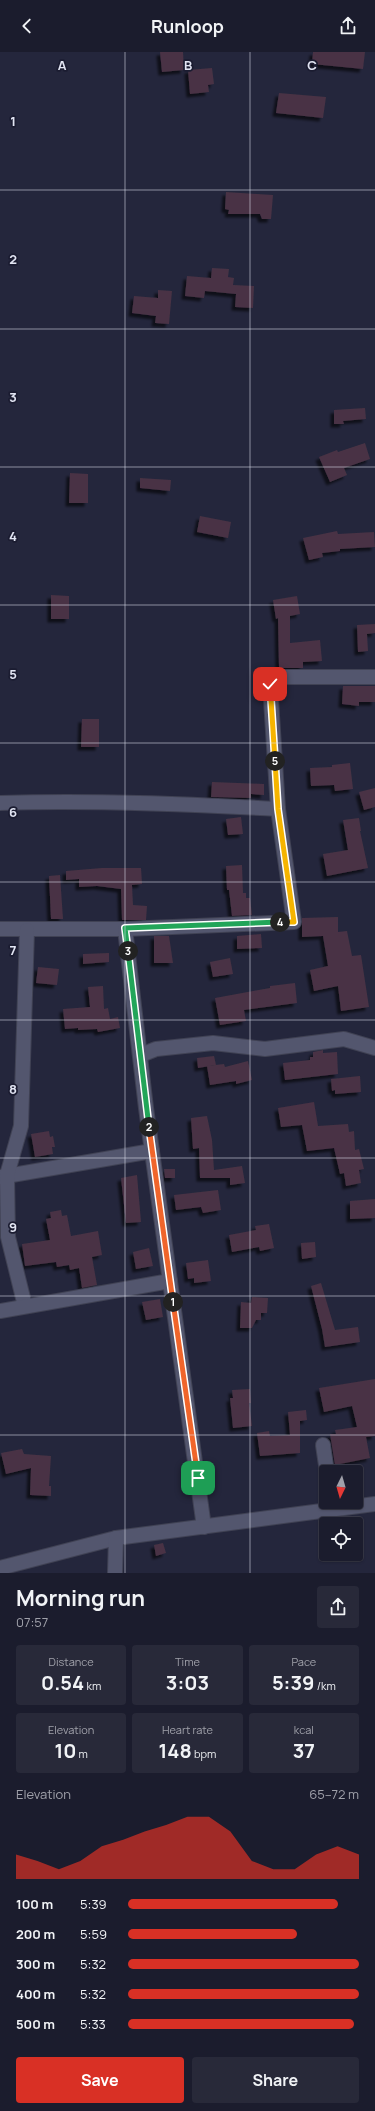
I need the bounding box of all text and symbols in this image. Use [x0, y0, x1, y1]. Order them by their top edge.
text: Runloop [151, 14, 224, 38]
icon: back [16, 15, 38, 37]
icon: share [337, 15, 359, 37]
text: A [58, 56, 67, 74]
text: B [184, 56, 192, 74]
text: C [307, 56, 317, 74]
text: 1 [10, 112, 16, 130]
text: 2 [9, 250, 17, 268]
text: 3 [9, 388, 17, 406]
text: 4 [9, 527, 17, 545]
text: 5 [9, 665, 17, 683]
pin [253, 667, 287, 701]
icon: check [259, 673, 281, 695]
pin: 5 [265, 751, 285, 771]
text: 5 [272, 753, 278, 768]
text: 6 [9, 803, 17, 821]
pin: 4 [270, 912, 290, 932]
text: 4 [277, 914, 283, 929]
text: 7 [10, 941, 17, 959]
pin: 3 [118, 941, 138, 961]
text: 3 [125, 943, 131, 958]
text: 8 [9, 1080, 17, 1098]
pin: 2 [139, 1117, 159, 1137]
text: 2 [146, 1119, 152, 1134]
text: 9 [9, 1218, 17, 1236]
pin: 1 [163, 1292, 183, 1312]
text: 1 [171, 1294, 175, 1309]
pin [181, 1461, 215, 1495]
north arrow [319, 1465, 363, 1509]
map controls [319, 1465, 363, 1561]
icon: arrive [187, 1467, 209, 1489]
button: locate [319, 1517, 363, 1561]
text: Morning run [16, 1583, 145, 1613]
button: share [317, 1586, 359, 1628]
text: 07:57 [16, 1613, 48, 1631]
text: Distance [49, 1654, 94, 1669]
text: Time [175, 1654, 200, 1669]
text: Pace [291, 1654, 316, 1669]
text: 0.54 [41, 1669, 84, 1696]
text: 3:03 [166, 1669, 209, 1696]
text: 5:39 [272, 1669, 315, 1696]
text: km [84, 1678, 101, 1693]
text: /km [315, 1678, 336, 1693]
text: Elevation [48, 1722, 94, 1737]
text: Heart rate [162, 1722, 213, 1737]
text: kcal [294, 1722, 314, 1737]
text: 10 [54, 1737, 76, 1764]
text: 148 [159, 1737, 192, 1764]
text: 37 [293, 1737, 315, 1764]
text: m [76, 1746, 88, 1761]
text: bpm [192, 1746, 216, 1761]
text: Elevation [16, 1785, 71, 1803]
text: 65–72 m [309, 1785, 359, 1803]
text: 100 m [16, 1895, 53, 1913]
text: 5:39 [80, 1895, 107, 1913]
text: 200 m [16, 1925, 55, 1943]
text: 5:59 [80, 1925, 107, 1943]
text: 300 m [16, 1955, 55, 1973]
text: 5:32 [80, 1955, 106, 1973]
text: 400 m [16, 1985, 55, 2003]
text: 5:32 [80, 1985, 106, 2003]
text: 500 m [16, 2015, 55, 2033]
text: 5:33 [80, 2015, 106, 2033]
button: Save [16, 2057, 184, 2103]
button: Share [192, 2057, 359, 2103]

